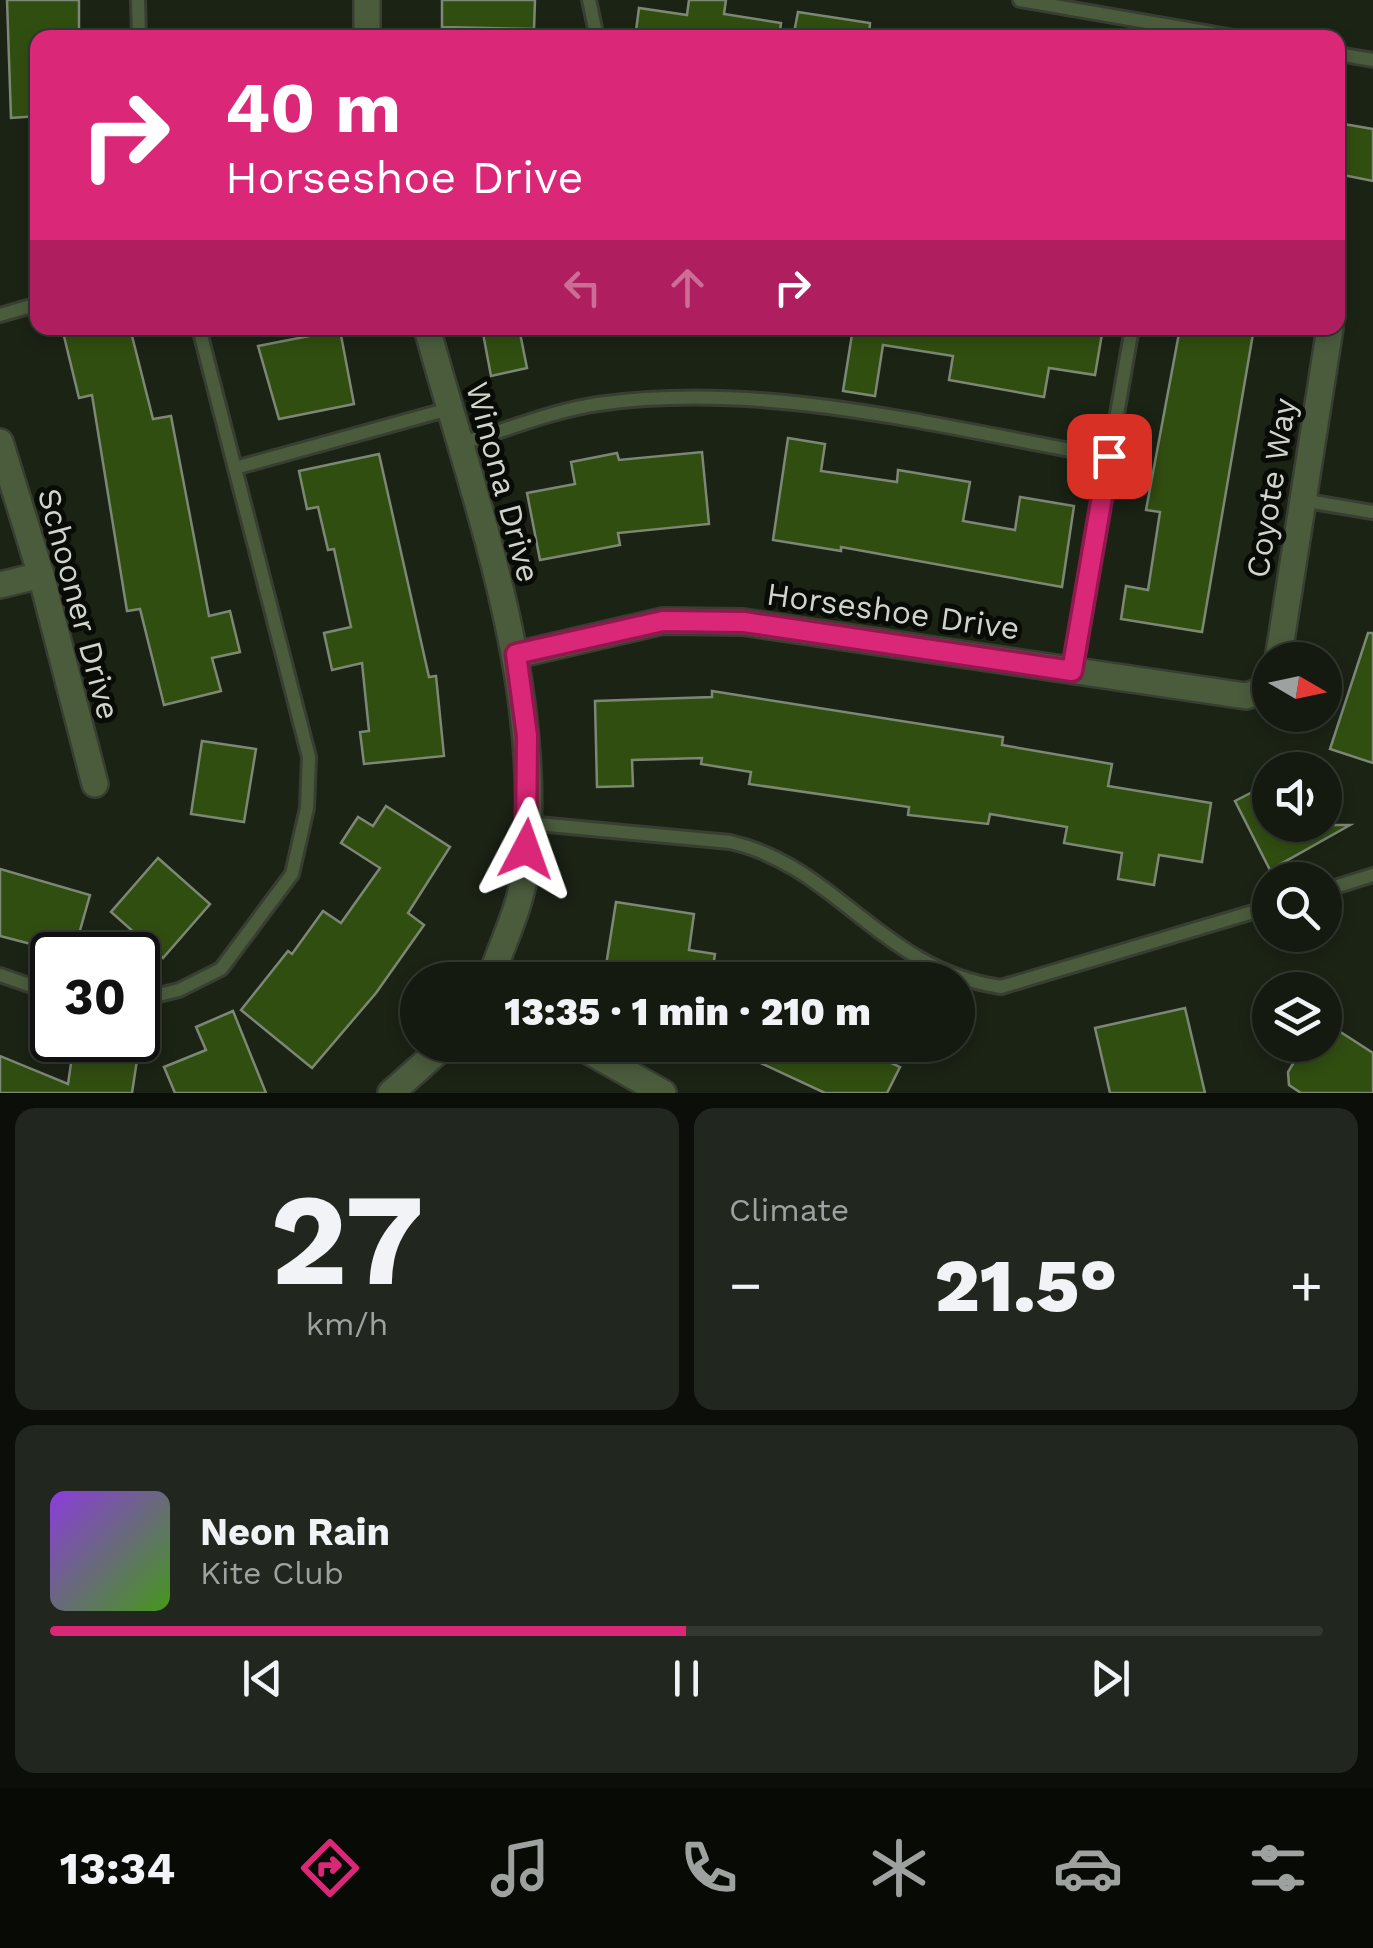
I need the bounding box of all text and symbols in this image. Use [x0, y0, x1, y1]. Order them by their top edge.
text: 40 m [225, 67, 401, 149]
icon: right [60, 70, 190, 200]
text: Horseshoe Drive [225, 151, 584, 204]
icon: left [555, 260, 610, 315]
icon: ahead [660, 260, 715, 315]
icon: right [765, 260, 820, 315]
street label: Winona Drive [458, 378, 548, 586]
street label: Coyote Way [1238, 395, 1304, 580]
pin [1067, 414, 1152, 499]
icon: arrive [1082, 429, 1137, 484]
street label: Schooner Drive [30, 484, 128, 724]
street label: Horseshoe Drive [764, 574, 1022, 648]
north arrow [1252, 642, 1342, 732]
map controls [1252, 642, 1342, 1062]
button: sound [1252, 752, 1342, 842]
position arrow [474, 797, 578, 901]
button: search [1252, 862, 1342, 952]
speed limit sign: 30 [30, 932, 160, 1062]
button: layers [1252, 972, 1342, 1062]
text: 13:35 · 1 min · 210 m [504, 990, 871, 1034]
text: 27 [270, 1163, 424, 1316]
text: Climate [729, 1191, 849, 1229]
text: 21.5° [935, 1241, 1117, 1329]
text: − [729, 1253, 762, 1317]
text: + [1290, 1253, 1323, 1317]
text: km/h [306, 1305, 388, 1343]
text: Neon Rain [200, 1510, 390, 1554]
text: Kite Club [200, 1554, 344, 1592]
icon: previous [235, 1651, 290, 1706]
icon: pause [659, 1651, 714, 1706]
icon: next [1083, 1651, 1138, 1706]
icon: directions [295, 1833, 365, 1903]
icon: music [485, 1833, 555, 1903]
icon: phone [674, 1833, 744, 1903]
icon: climate [864, 1833, 934, 1903]
icon: car [1053, 1833, 1123, 1903]
icon: filters [1243, 1833, 1313, 1903]
text: 13:34 [60, 1842, 175, 1895]

